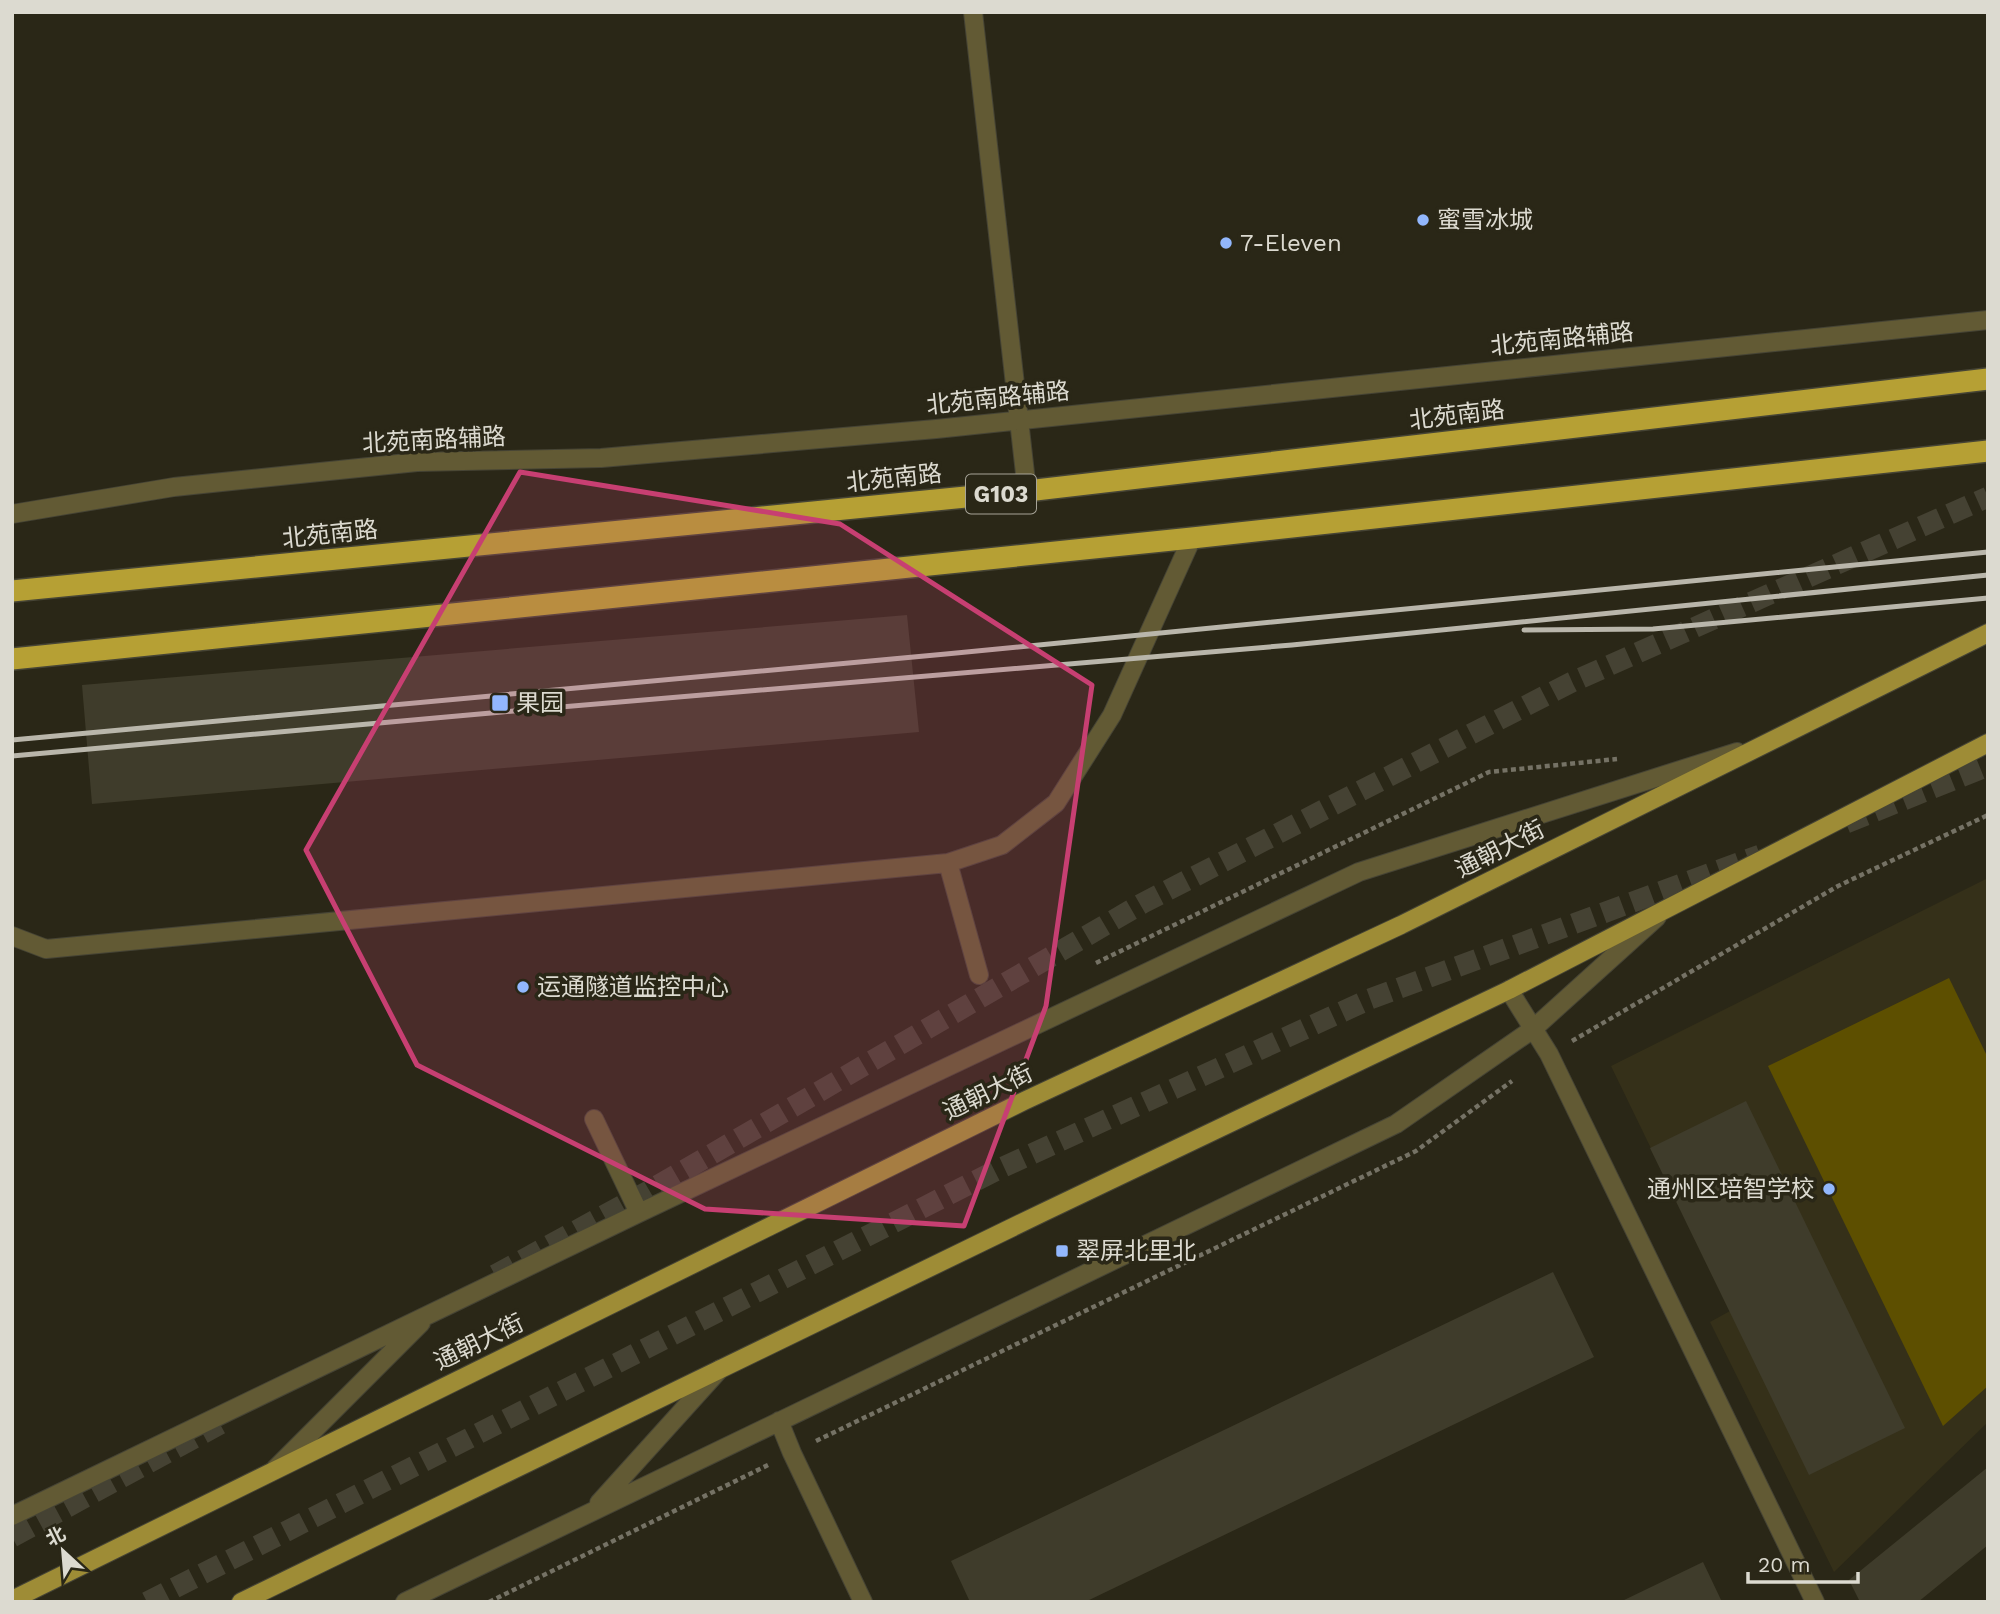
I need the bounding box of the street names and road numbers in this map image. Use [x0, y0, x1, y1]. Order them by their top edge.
street label: 北苑南路辅路 [1489, 318, 1635, 360]
street label: 北苑南路辅路 [925, 377, 1071, 419]
street label: 北苑南路 [1408, 395, 1506, 435]
street label: 北苑南路辅路 [361, 422, 507, 458]
street label: 北苑南路 [845, 459, 943, 497]
road number: G103 [966, 474, 1036, 514]
street label: 北苑南路 [281, 515, 379, 553]
street label: 通朝大街 [1451, 815, 1549, 883]
street label: 通朝大街 [939, 1058, 1037, 1126]
street label: 通朝大街 [430, 1308, 528, 1376]

